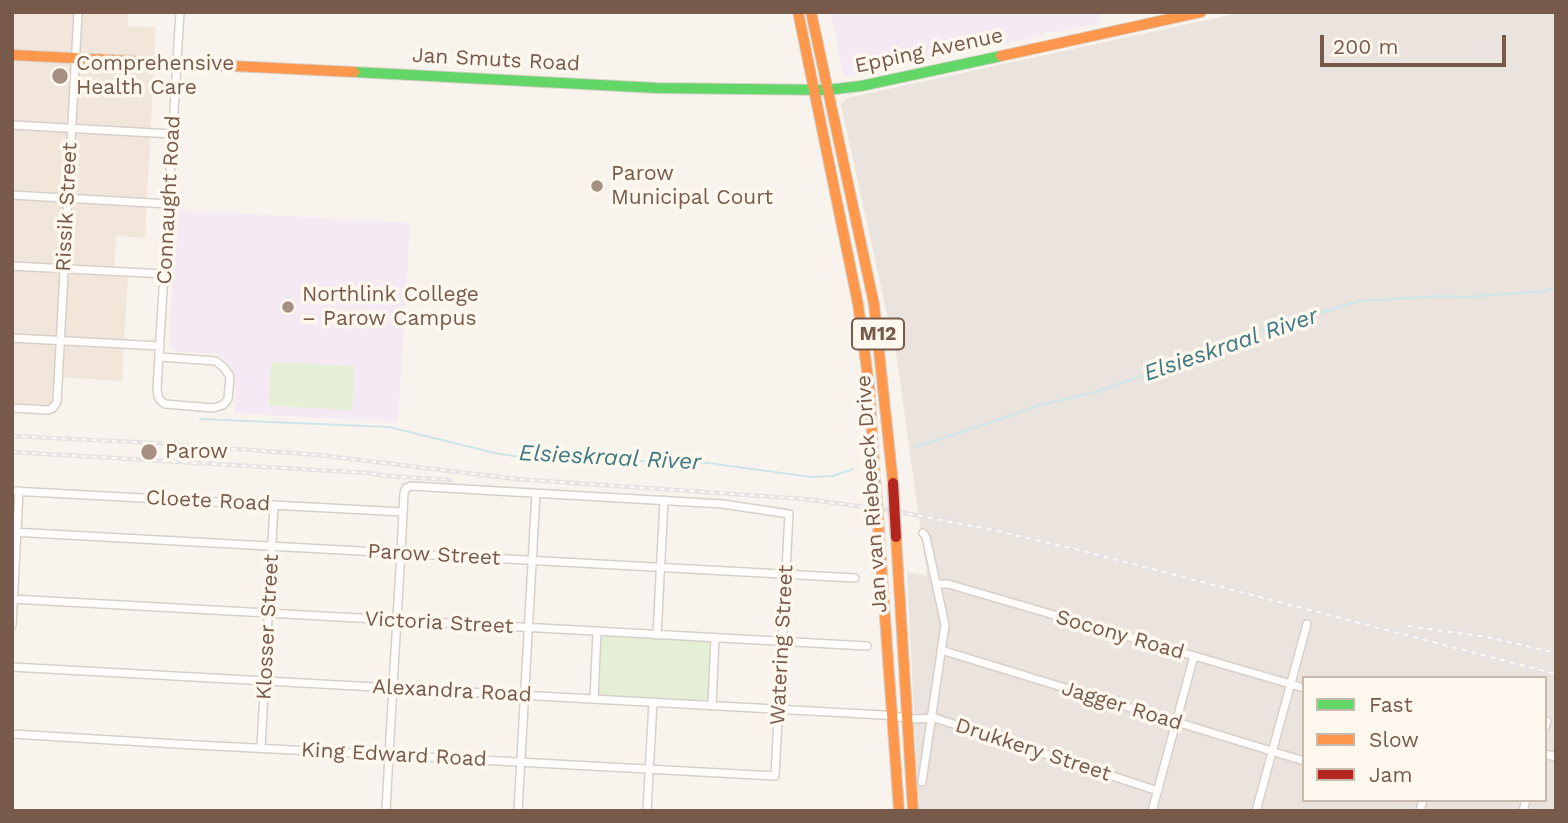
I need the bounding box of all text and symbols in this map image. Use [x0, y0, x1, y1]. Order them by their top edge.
scale bar [1323, 21, 1508, 65]
street label: Epping Avenue [853, 23, 1005, 79]
text: 200 m [1333, 34, 1399, 59]
street label: Jan Smuts Road [411, 43, 581, 77]
place label: Comprehensive Health Care [76, 51, 234, 101]
marker: Comprehensive Health Care [50, 66, 70, 86]
street label: Connaught Road [152, 115, 186, 285]
street label: Rissik Street [51, 142, 83, 272]
place label: Parow Municipal Court [611, 161, 773, 211]
marker: Parow Municipal Court [589, 178, 605, 194]
place label: Northlink College – Parow Campus [302, 282, 479, 332]
marker: Northlink College – Parow Campus [280, 299, 296, 315]
water label: Elsieskraal River [1140, 302, 1322, 388]
road number: M12 [852, 318, 904, 350]
street label: Jan van Riebeeck Drive [851, 374, 893, 614]
place label: Parow [165, 439, 228, 465]
water label: Elsieskraal River [518, 439, 702, 477]
marker: Parow [139, 442, 159, 462]
street label: Cloete Road [145, 485, 271, 517]
street label: Parow Street [367, 539, 501, 571]
street label: Klosser Street [252, 553, 284, 701]
street label: Watering Street [765, 564, 799, 726]
street label: Socony Road [1053, 605, 1187, 665]
street label: Victoria Street [364, 607, 514, 639]
street label: Alexandra Road [372, 674, 532, 708]
street label: Jagger Road [1059, 676, 1185, 736]
legend [1302, 676, 1547, 802]
text: Fast [1369, 692, 1413, 717]
street label: Drukkery Street [952, 713, 1114, 787]
text: Slow [1369, 727, 1419, 752]
street label: King Edward Road [301, 738, 487, 772]
text: Jam [1369, 762, 1412, 787]

